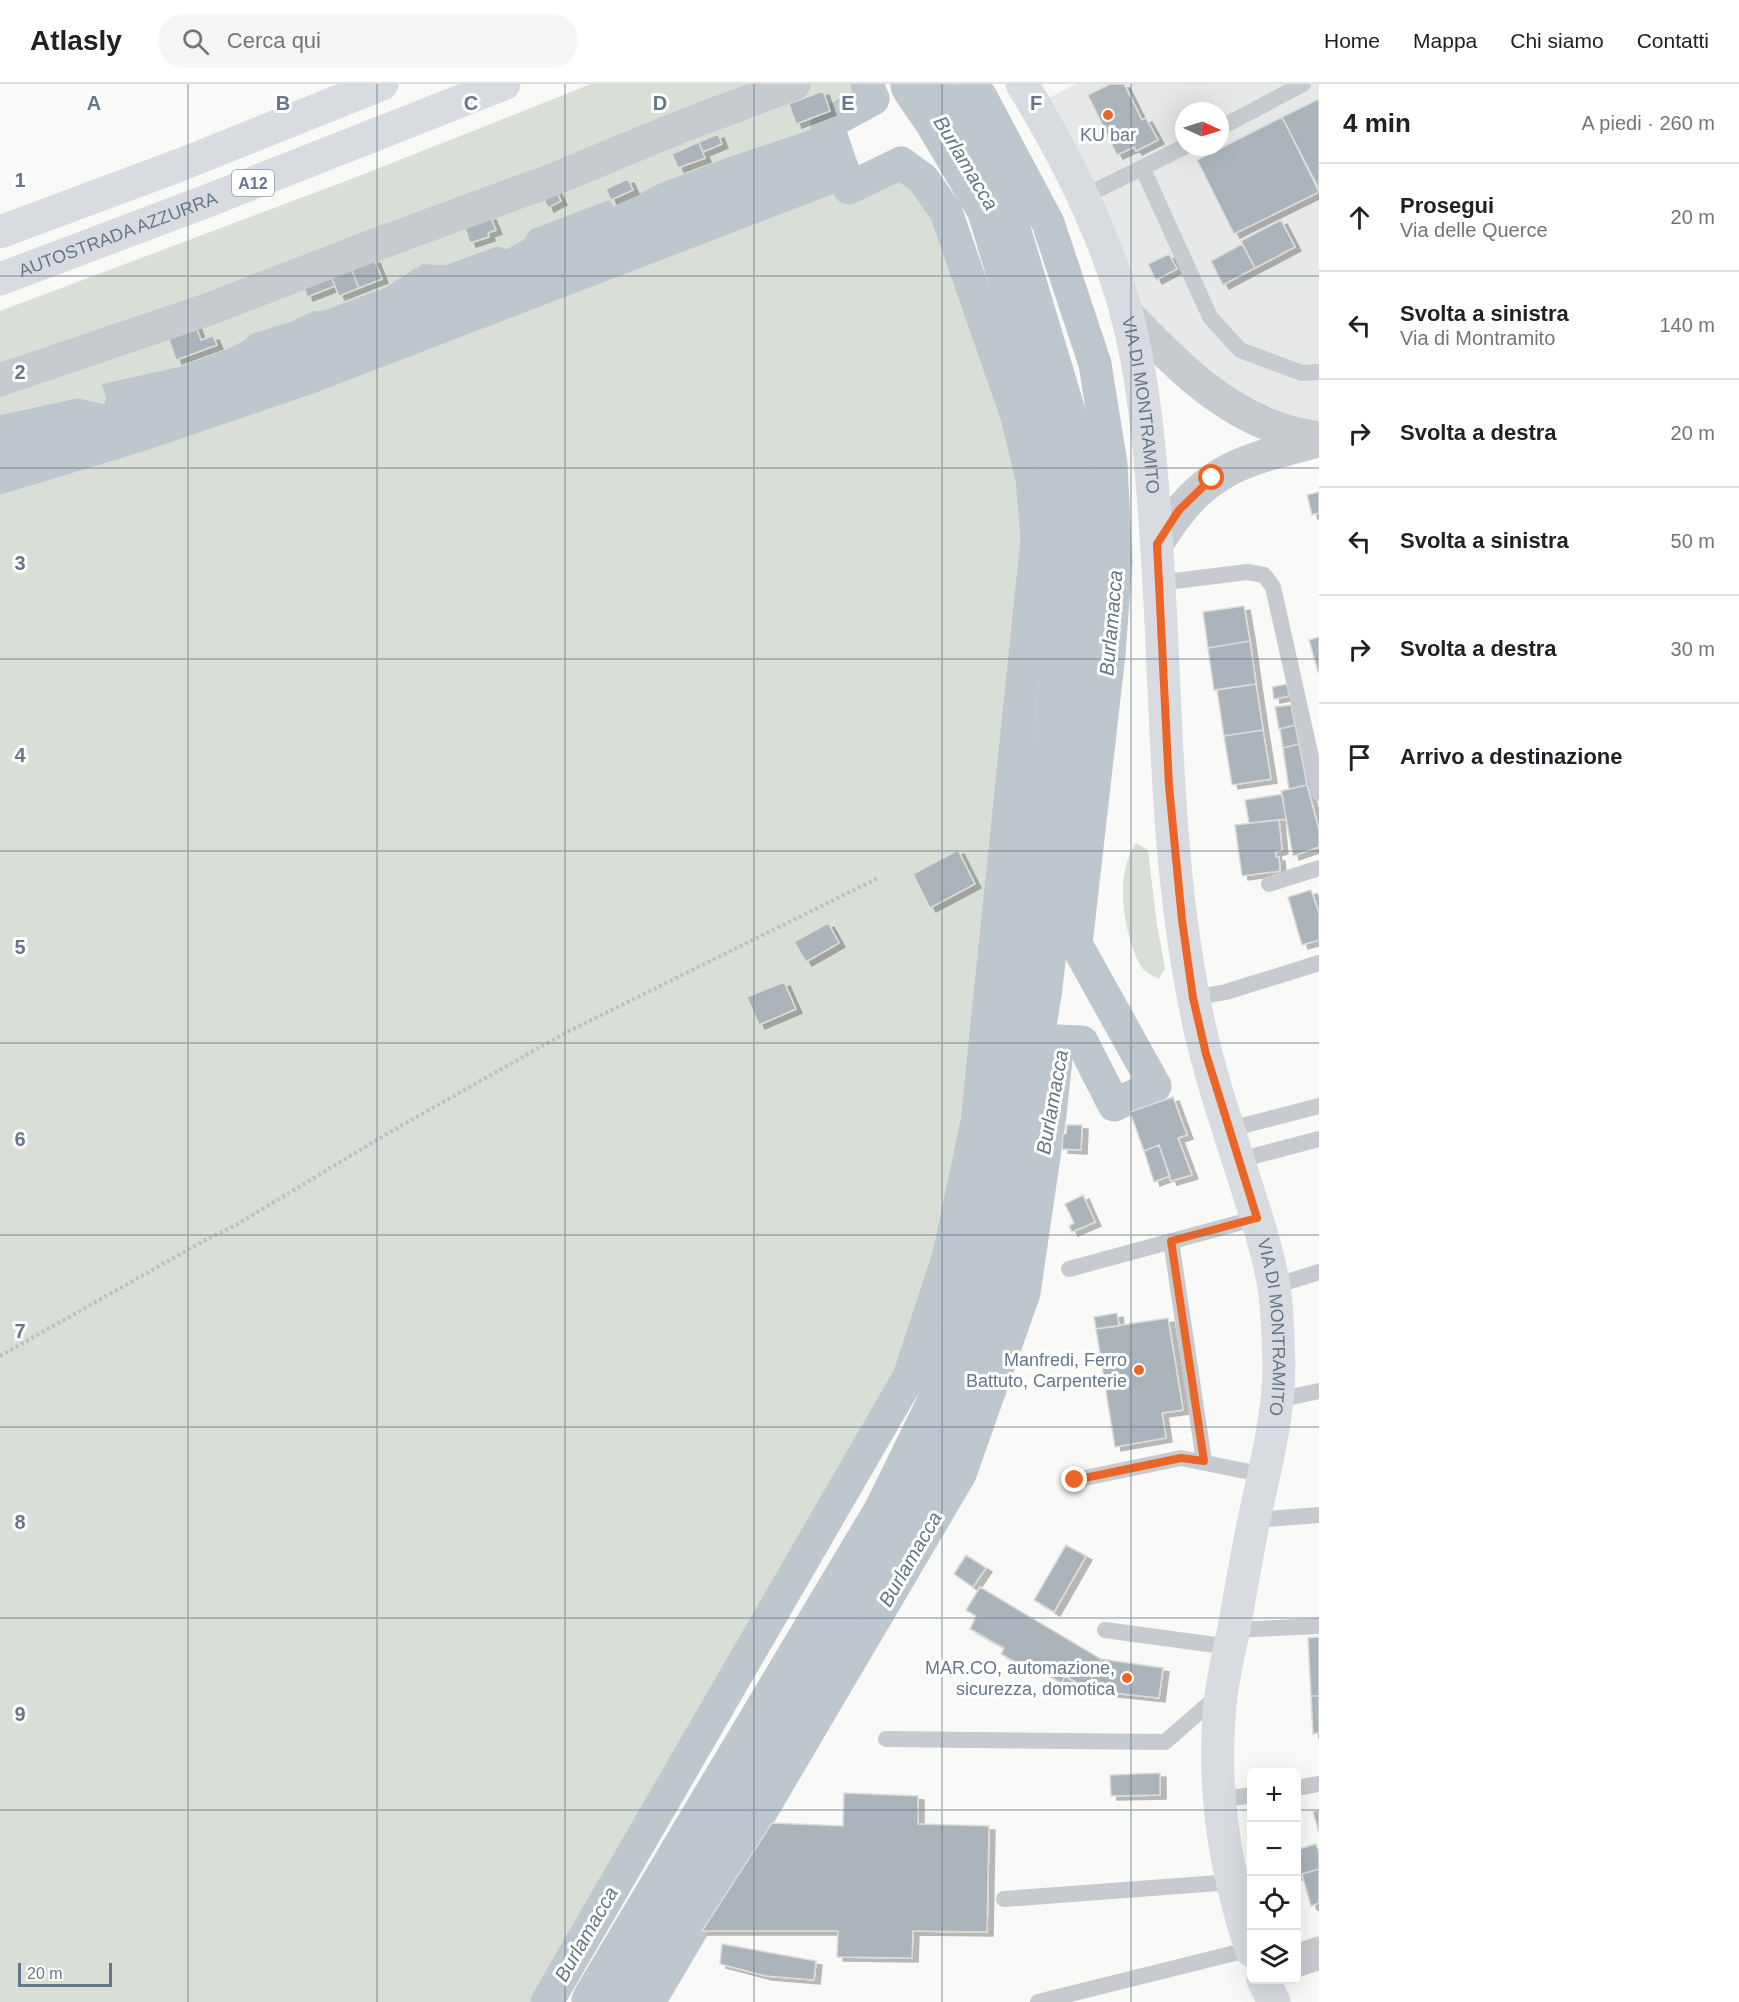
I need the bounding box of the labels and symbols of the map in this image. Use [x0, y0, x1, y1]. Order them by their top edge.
text: A [87, 92, 101, 114]
text: B [276, 92, 290, 114]
text: C [464, 92, 478, 114]
text: D [653, 92, 667, 114]
text: E [841, 92, 855, 114]
text: F [1030, 92, 1042, 114]
north arrow [1175, 102, 1229, 156]
marker: KU bar [1101, 108, 1115, 122]
water label: Burlamacca [929, 112, 1003, 214]
place label: KU bar [1080, 125, 1136, 145]
text: 1 [14, 169, 26, 191]
road number: A12 [232, 170, 274, 196]
street label: AUTOSTRADA AZZURRA [16, 188, 220, 281]
street label: VIA DI MONTRAMITO [1118, 315, 1163, 494]
text: 2 [14, 361, 26, 383]
route start [1198, 464, 1224, 490]
text: 3 [14, 552, 26, 574]
water label: Burlamacca [1095, 569, 1127, 677]
text: 4 [14, 744, 26, 766]
text: 5 [14, 936, 26, 958]
water label: Burlamacca [1032, 1048, 1072, 1156]
text: 6 [14, 1128, 26, 1150]
street label: VIA DI MONTRAMITO [1253, 1236, 1289, 1417]
text: 7 [14, 1320, 26, 1342]
place label: Manfredi, Ferro Battuto, Carpenterie [966, 1350, 1127, 1391]
marker: Manfredi, Ferro Battuto, Carpenterie [1132, 1363, 1146, 1377]
route end [1061, 1466, 1087, 1492]
water label: Burlamacca [874, 1508, 946, 1610]
text: 8 [14, 1511, 26, 1533]
place label: MAR.CO, automazione, sicurezza, domotica [925, 1658, 1116, 1699]
marker: MAR.CO, automazione, sicurezza, domotica [1120, 1671, 1134, 1685]
text: 9 [14, 1703, 26, 1725]
water label: Burlamacca [550, 1883, 622, 1985]
scale bar [18, 1960, 112, 1988]

